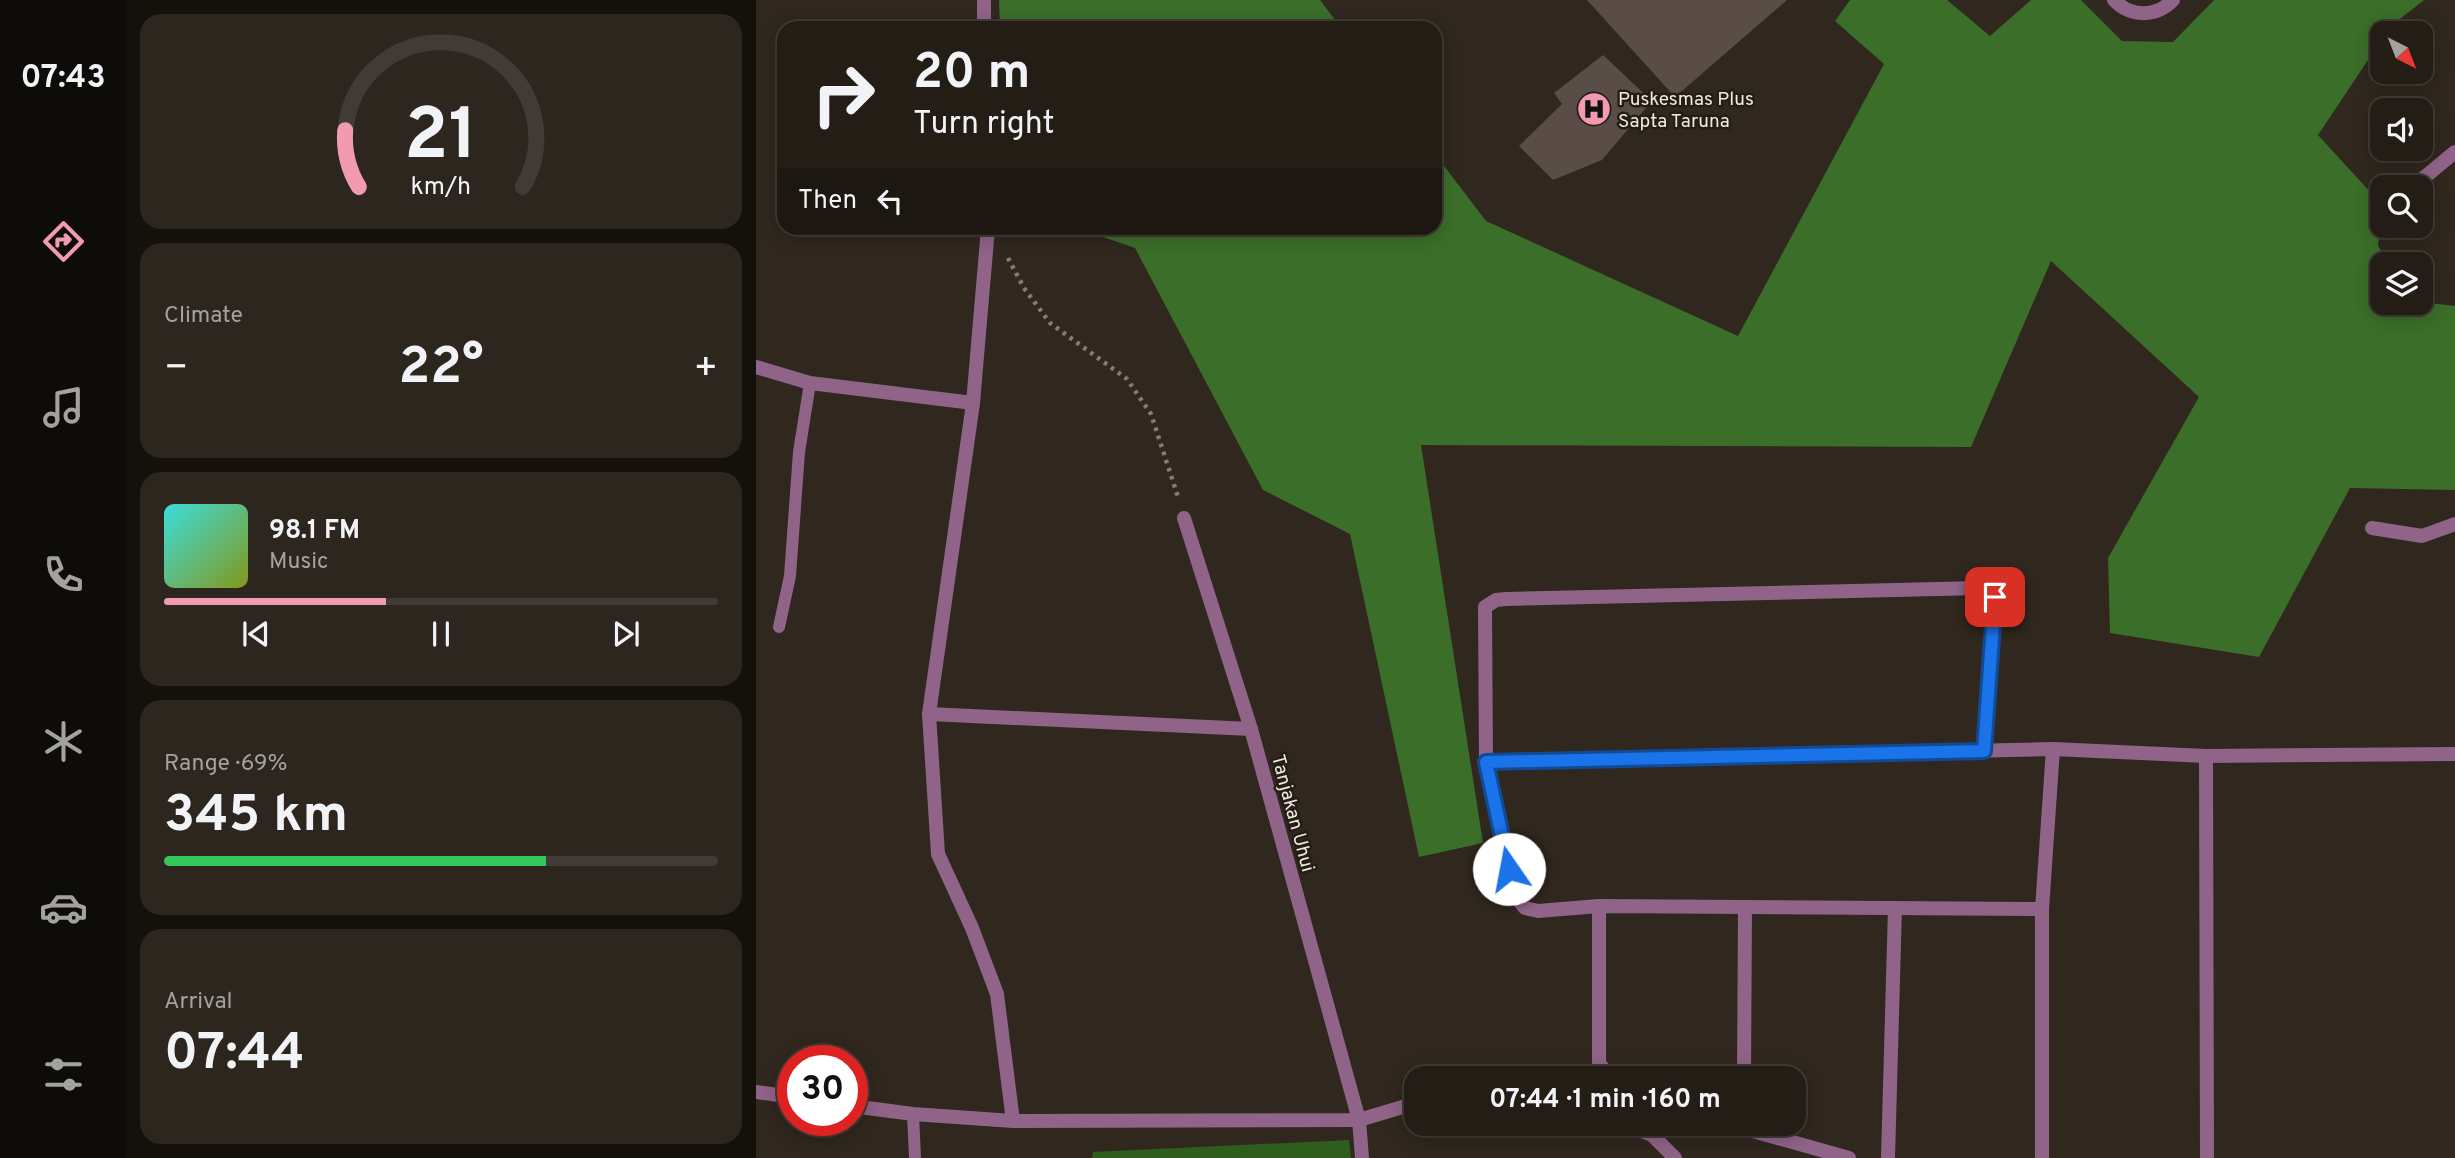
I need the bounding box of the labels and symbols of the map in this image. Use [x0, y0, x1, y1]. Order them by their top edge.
north arrow [2370, 21, 2432, 84]
place label: Puskesmas Plus Sapta Taruna [1618, 88, 1754, 134]
hospital icon: Puskesmas Plus Sapta Taruna [1575, 90, 1613, 128]
pin [1965, 567, 2025, 627]
street label: Tanjakan Uhui [1265, 752, 1319, 875]
position arrow [1472, 832, 1546, 906]
speed limit sign: 30 [777, 1045, 868, 1136]

